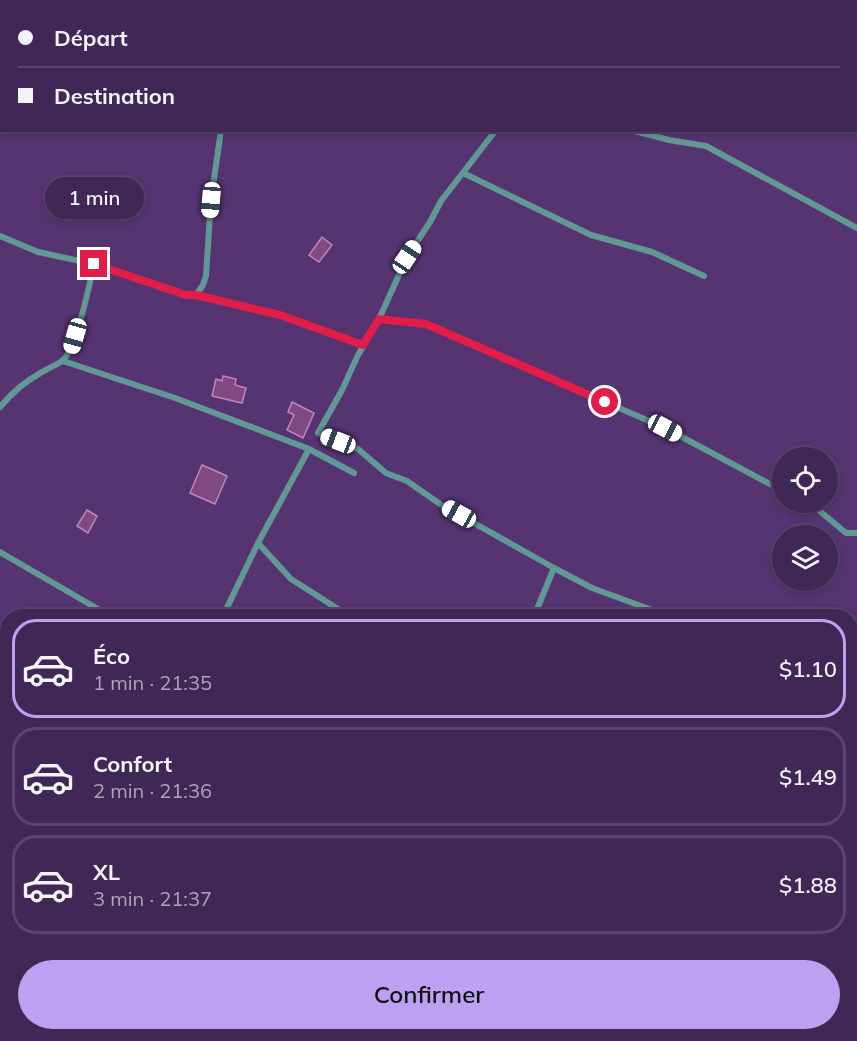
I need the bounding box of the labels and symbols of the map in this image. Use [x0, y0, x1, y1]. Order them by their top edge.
callout: 1 min [44, 177, 144, 219]
car [200, 181, 222, 219]
car [389, 237, 425, 277]
route end [80, 250, 107, 277]
car [61, 316, 89, 356]
route start [591, 388, 618, 415]
car [645, 412, 685, 444]
car [318, 426, 358, 456]
car [439, 497, 479, 531]

